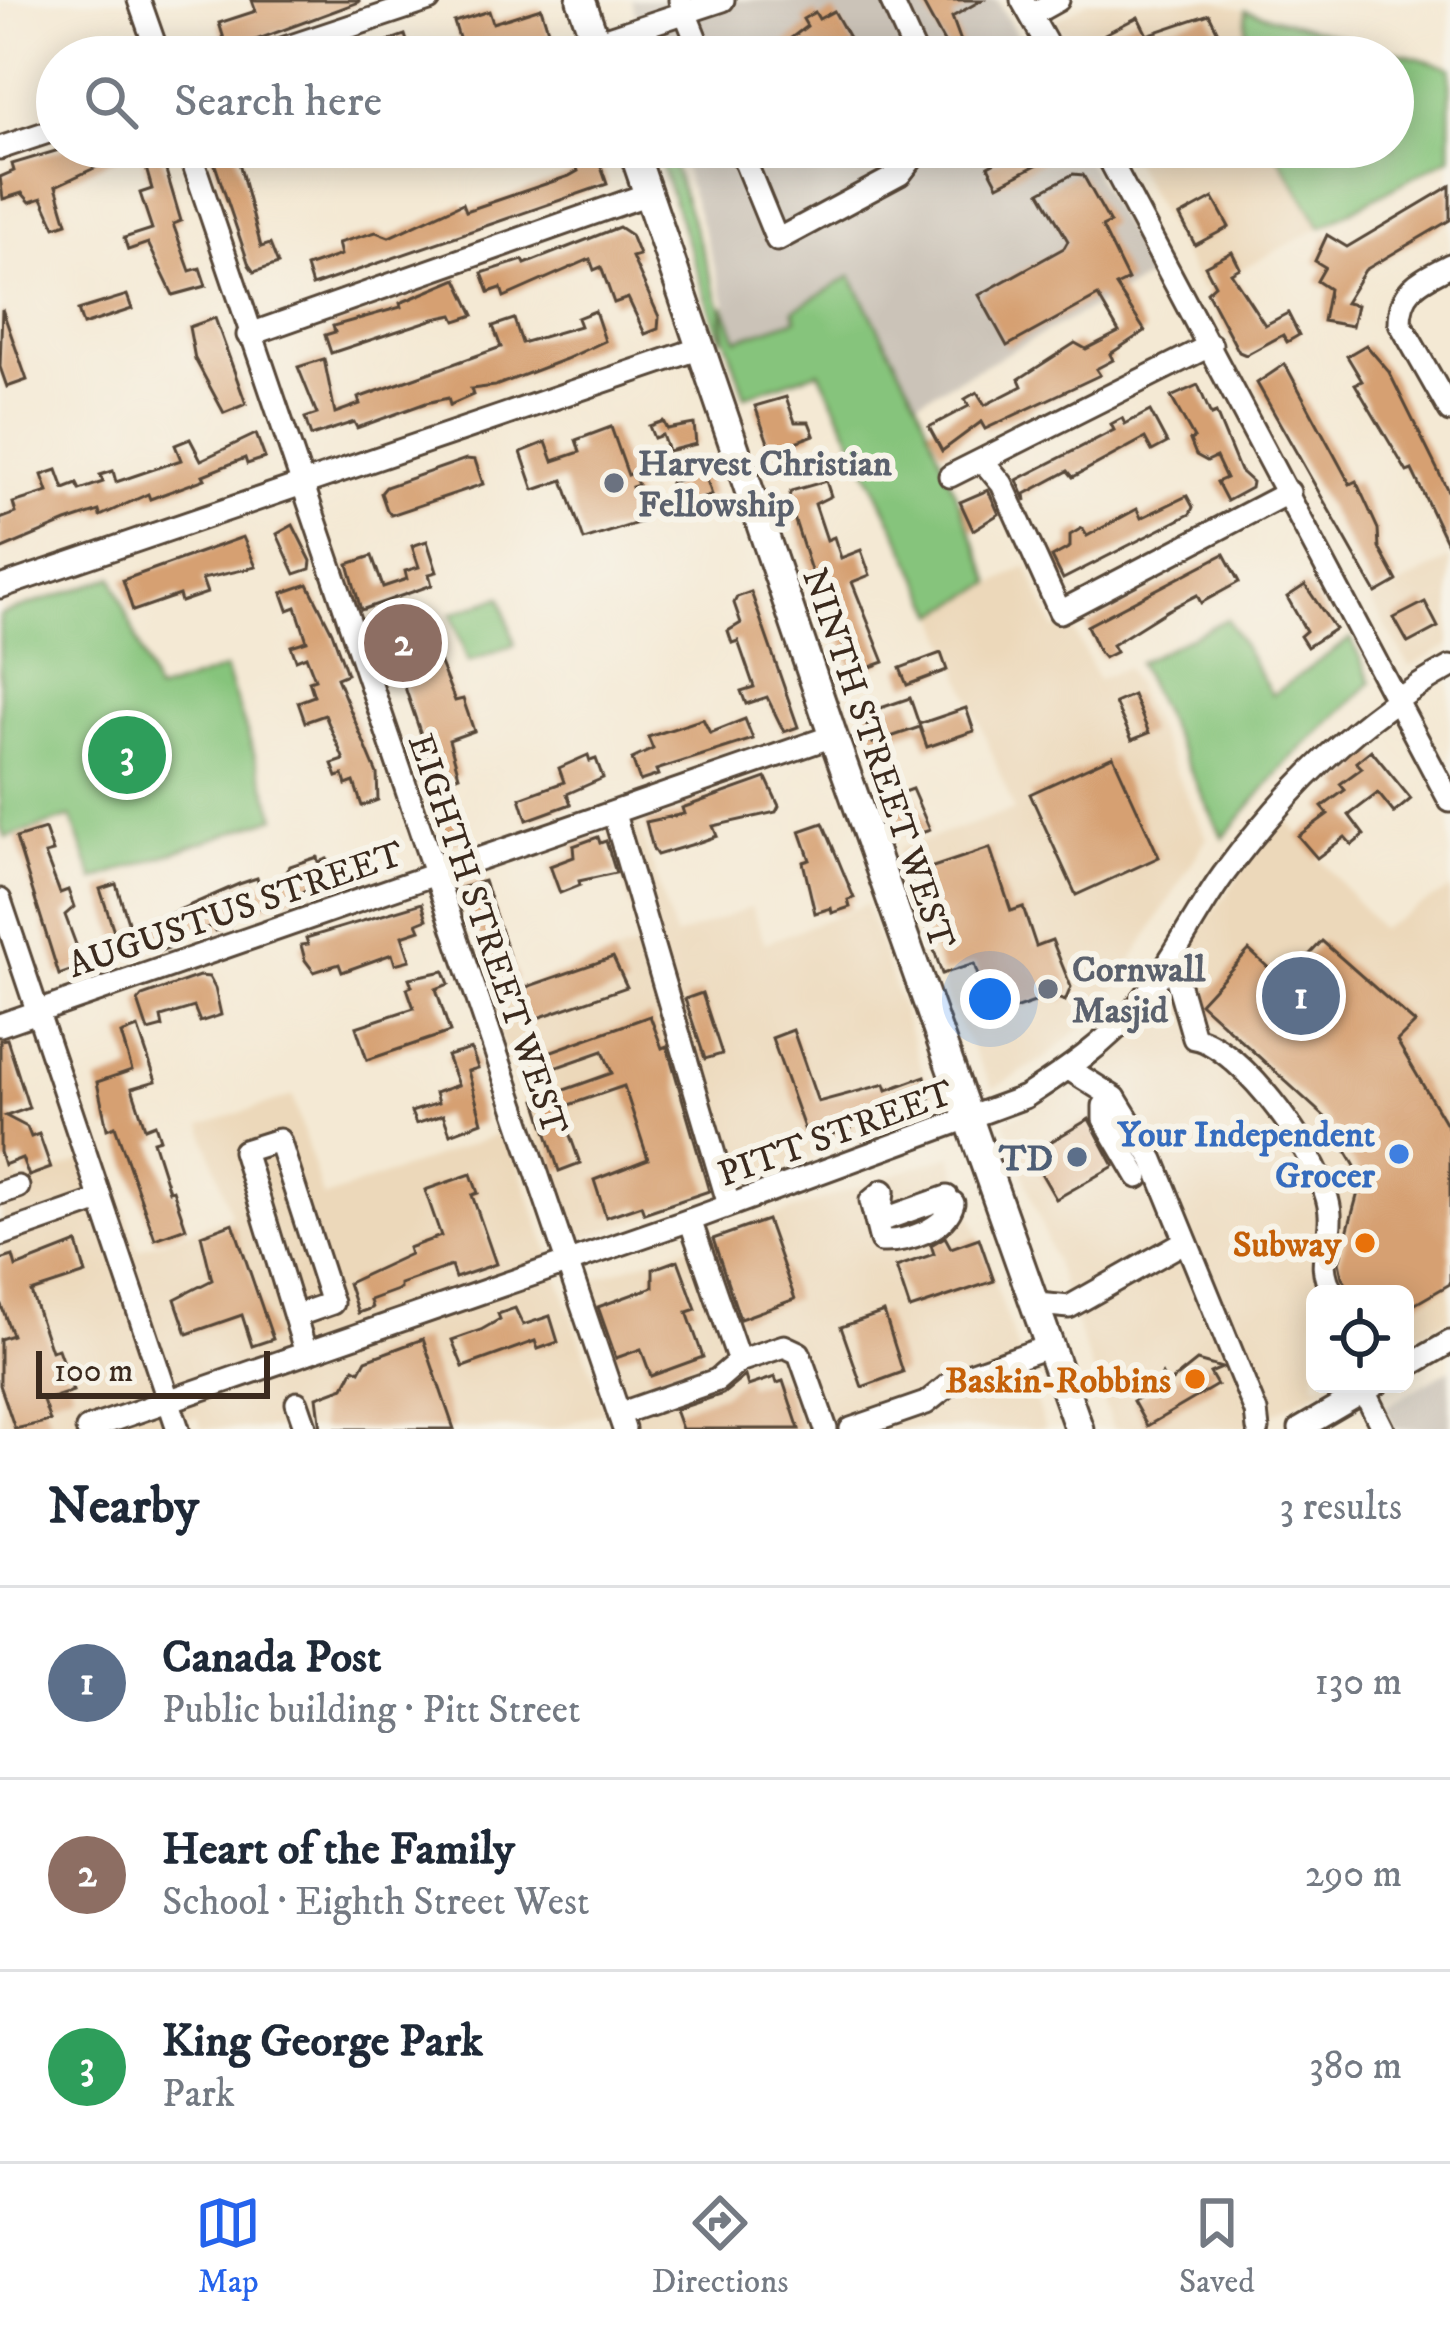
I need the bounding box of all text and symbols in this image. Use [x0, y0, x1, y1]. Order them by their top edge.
search box [36, 36, 1414, 168]
icon: search [78, 69, 144, 135]
text: Search here [174, 74, 382, 130]
place label: Harvest Christian Fellowship [638, 442, 892, 528]
marker: Harvest Christian Fellowship [601, 470, 627, 496]
street label: NINTH STREET WEST [791, 562, 964, 955]
pin: 2 [364, 598, 442, 688]
pin: 3 [88, 710, 166, 800]
street label: EIGHTH STREET WEST [397, 728, 576, 1141]
street label: AUGUSTUS STREET [62, 832, 409, 989]
place label: Cornwall Masjid [1072, 948, 1206, 1034]
pin: 1 [1262, 951, 1340, 1041]
your location [960, 969, 1020, 1029]
marker: Cornwall Masjid [1035, 976, 1061, 1002]
street label: PITT STREET [712, 1071, 960, 1198]
place label: Your Independent Grocer [1116, 1113, 1376, 1199]
place label: TD [998, 1137, 1053, 1182]
marker: Your Independent Grocer [1386, 1141, 1412, 1167]
marker: TD [1064, 1144, 1090, 1170]
place label: Subway [1233, 1223, 1342, 1268]
marker: Subway [1352, 1230, 1378, 1256]
map controls [1306, 1285, 1414, 1393]
button: locate [1306, 1285, 1414, 1393]
scale bar [36, 1345, 270, 1398]
text: 100 m [54, 1351, 133, 1392]
place label: Baskin-Robbins [945, 1359, 1171, 1404]
marker: Baskin-Robbins [1182, 1366, 1208, 1392]
text: Nearby [48, 1475, 199, 1539]
text: 3 results [1279, 1483, 1402, 1532]
text: Canada Post [162, 1630, 382, 1686]
text: 1 [80, 1658, 94, 1707]
text: 130 m [1314, 1658, 1402, 1707]
text: Public building · Pitt Street [162, 1686, 580, 1735]
text: Heart of the Family [162, 1822, 515, 1878]
text: 2 [77, 1850, 97, 1899]
text: 290 m [1305, 1850, 1402, 1899]
text: School · Eighth Street West [162, 1878, 589, 1927]
text: King George Park [162, 2014, 483, 2070]
text: 3 [80, 2042, 94, 2091]
text: 380 m [1309, 2042, 1402, 2091]
text: Park [162, 2070, 235, 2119]
tab: Map [195, 2190, 261, 2303]
tab: Directions [652, 2190, 788, 2303]
tab: Saved [1179, 2190, 1255, 2303]

